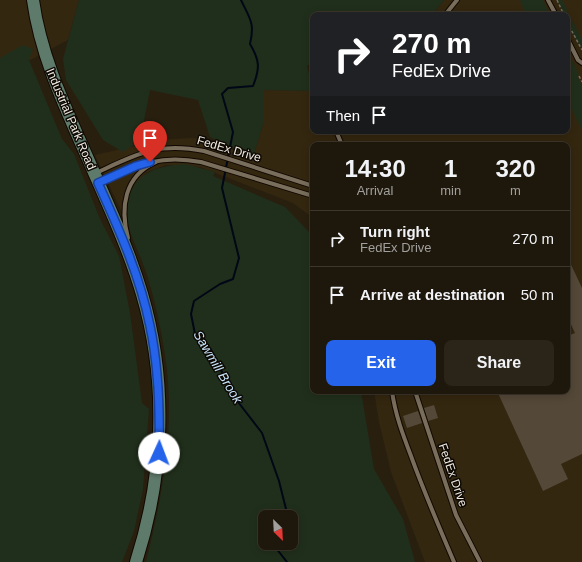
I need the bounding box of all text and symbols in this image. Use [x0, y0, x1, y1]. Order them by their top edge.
icon: right [326, 28, 378, 80]
text: 270 m [392, 28, 471, 59]
text: FedEx Drive [392, 61, 491, 81]
street label: Industrial Park Road [43, 66, 99, 172]
icon: arrive [368, 104, 390, 126]
text: Then [326, 107, 360, 124]
pin [133, 121, 167, 162]
icon: arrive [139, 127, 161, 149]
street label: FedEx Drive [195, 133, 263, 165]
text: 14:30 [344, 155, 406, 182]
text: 1 [444, 155, 457, 182]
text: 320 [496, 155, 536, 182]
text: Arrival [357, 183, 394, 198]
text: min [440, 183, 461, 198]
text: m [510, 183, 521, 198]
text: Turn right [360, 223, 430, 240]
icon: right [326, 228, 348, 250]
text: 270 m [512, 230, 554, 247]
text: FedEx Drive [360, 240, 432, 255]
icon: arrive [326, 284, 348, 306]
text: Arrive at destination [360, 286, 505, 303]
text: 50 m [521, 286, 554, 303]
water label: Sawmill Brook [190, 328, 246, 407]
button: Exit [326, 340, 436, 386]
button: Share [444, 340, 554, 386]
position arrow [138, 432, 180, 474]
street label: FedEx Drive [436, 442, 470, 509]
north arrow [258, 510, 298, 550]
map controls [258, 510, 298, 550]

